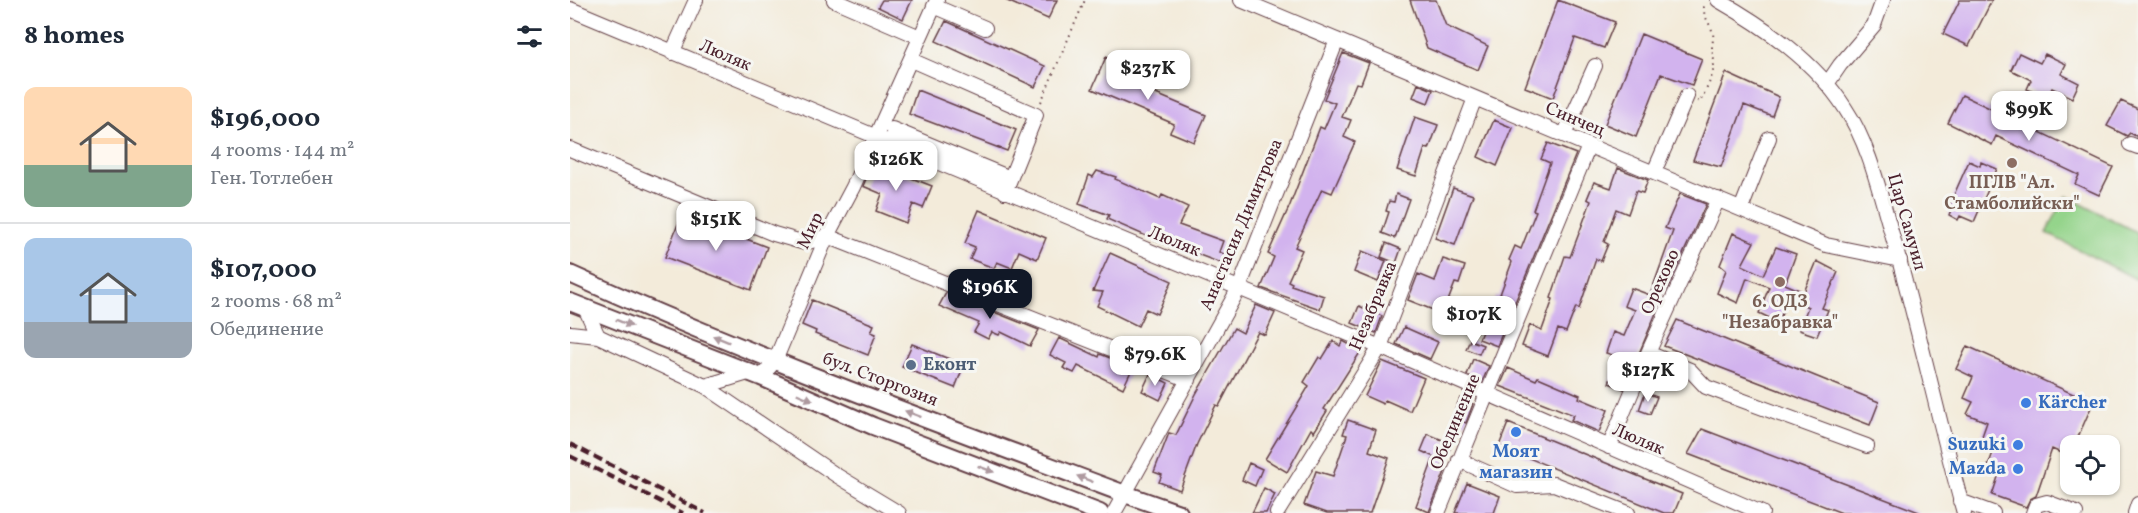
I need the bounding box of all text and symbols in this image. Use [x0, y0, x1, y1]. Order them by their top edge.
text: 8 homes [24, 18, 125, 54]
icon: filters [513, 20, 546, 53]
street label: Люляк [695, 34, 755, 78]
pin: $237K [1106, 50, 1190, 101]
text: $237K [1120, 55, 1176, 83]
pin: $99K [1993, 91, 2065, 142]
street label: Синчец [1541, 96, 1609, 144]
text: $99K [2005, 96, 2053, 124]
text: $196,000 [210, 101, 320, 137]
icon: home [72, 111, 144, 183]
street label: Анастасия Димитрова [1194, 135, 1290, 315]
text: 4 rooms · 144 m² [210, 137, 355, 165]
pin: $126K [854, 141, 938, 192]
text: $126K [868, 146, 924, 174]
marker: ПГЛВ "Ал. Стамболийски" [2005, 156, 2019, 170]
text: Ген. Тотлебен [210, 165, 333, 193]
street label: Цар Самуил [1880, 171, 1932, 274]
place label: ПГЛВ "Ал. Стамболийски" [1944, 171, 2080, 217]
pin: $151K [674, 201, 758, 252]
text: $151K [690, 206, 742, 234]
street label: Мир [792, 208, 830, 254]
street label: Люляк [1144, 220, 1204, 264]
street label: Орехово [1635, 245, 1687, 319]
text: $107,000 [210, 252, 317, 288]
street label: Незабравка [1344, 257, 1404, 355]
icon: home [72, 262, 144, 334]
pin: $196K [948, 269, 1032, 320]
text: $196K [962, 274, 1018, 302]
marker: 6. ОДЗ "Незабравка" [1773, 275, 1787, 289]
text: 2 rooms · 68 m² [210, 288, 342, 316]
place label: 6. ОДЗ "Незабравка" [1722, 290, 1838, 336]
pin: $107K [1432, 296, 1516, 347]
text: $107K [1446, 301, 1502, 329]
text: Обединение [210, 316, 324, 344]
one-way arrow [616, 318, 634, 328]
one-way arrow [711, 334, 729, 344]
pin: $79.6K [1106, 336, 1204, 387]
text: $79.6K [1124, 341, 1186, 369]
street label: бул. Сторгозия [819, 347, 941, 413]
pin: $127K [1606, 352, 1690, 403]
place label: Еконт [923, 353, 977, 378]
text: $127K [1621, 357, 1675, 385]
marker: Еконт [904, 358, 918, 372]
street label: Обединение [1425, 370, 1487, 474]
place label: Kärcher [2038, 391, 2107, 416]
one-way arrow [796, 392, 814, 402]
marker: Kärcher [2019, 396, 2033, 410]
one-way arrow [904, 409, 922, 419]
street label: Люляк [1608, 418, 1668, 462]
marker: Моят магазин [1509, 425, 1523, 439]
place label: Suzuki [1948, 433, 2006, 458]
map controls [2060, 435, 2120, 495]
button: locate [2060, 435, 2120, 495]
marker: Suzuki [2011, 438, 2025, 452]
place label: Моят магазин [1479, 440, 1553, 486]
place label: Mazda [1949, 457, 2006, 482]
marker: Mazda [2011, 462, 2025, 476]
one-way arrow [977, 465, 995, 474]
one-way arrow [1075, 474, 1093, 484]

